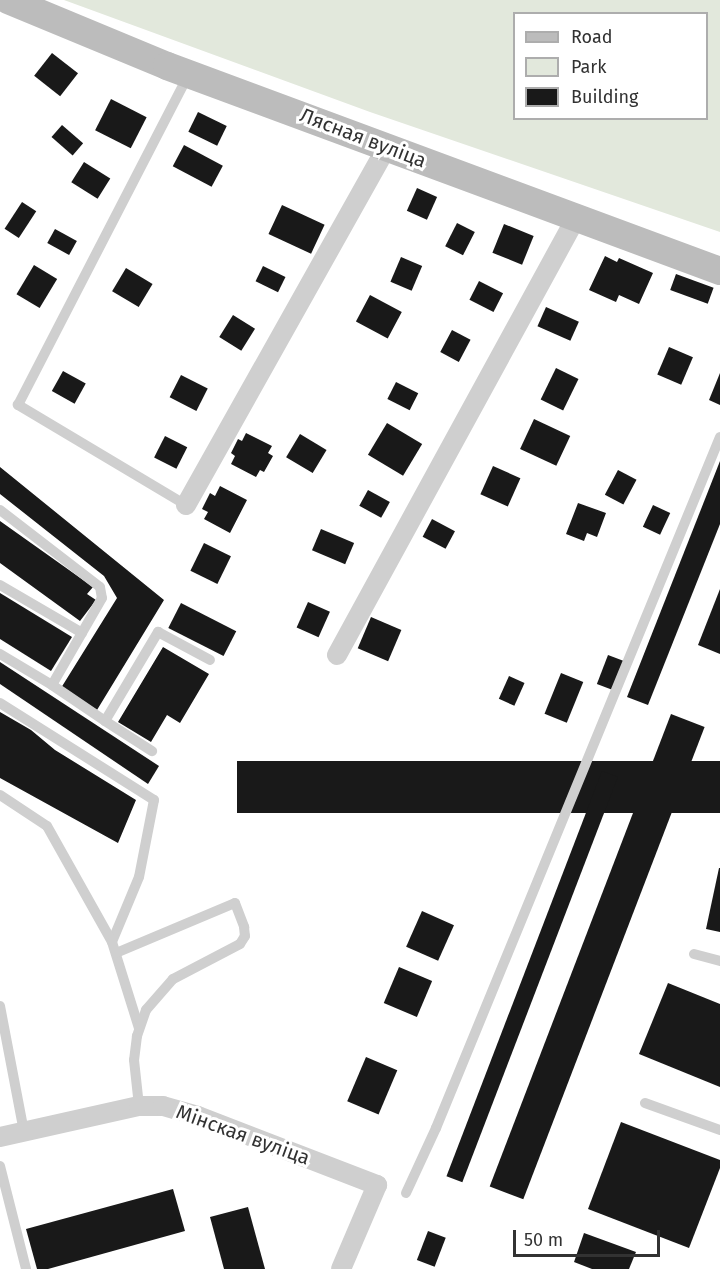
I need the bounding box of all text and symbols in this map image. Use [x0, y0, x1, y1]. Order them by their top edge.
legend [513, 12, 708, 120]
text: Road [571, 26, 613, 48]
text: Park [571, 56, 606, 78]
text: Building [571, 86, 638, 108]
street label: Лясная вуліца [297, 103, 429, 173]
street label: Мінская вуліца [173, 1100, 313, 1170]
scale bar [516, 1218, 663, 1256]
text: 50 m [524, 1229, 563, 1251]

